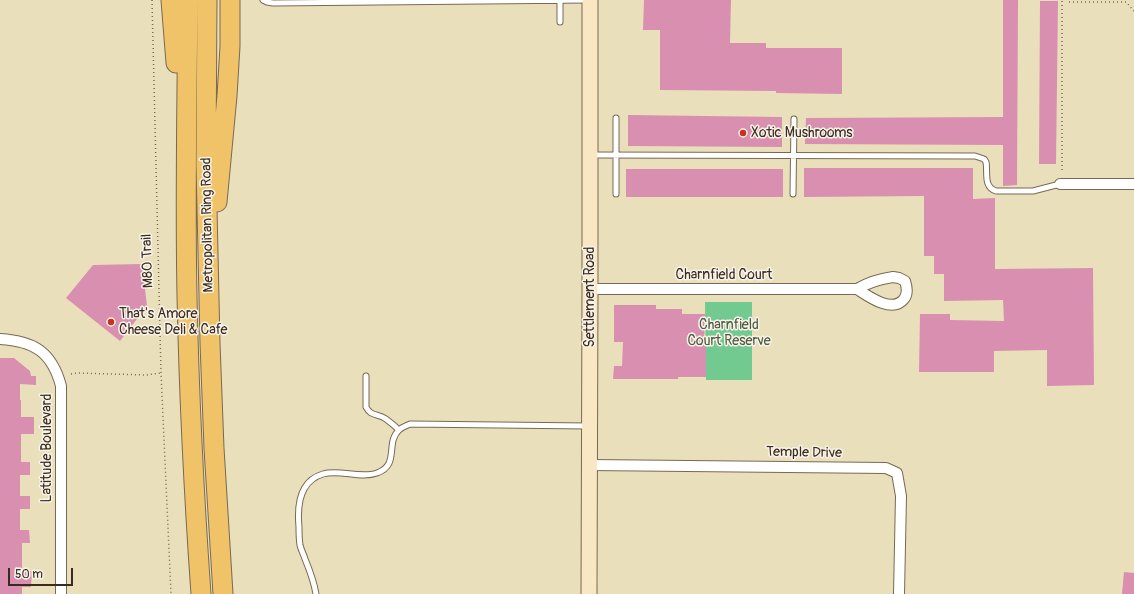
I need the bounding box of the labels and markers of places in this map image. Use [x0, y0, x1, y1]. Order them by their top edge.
place label: Xotic Mushrooms [751, 125, 853, 141]
marker: Xotic Mushrooms [738, 128, 748, 138]
place label: That's Amore Cheese Deli & Cafe [119, 306, 227, 338]
marker: That's Amore Cheese Deli & Cafe [106, 317, 116, 327]

